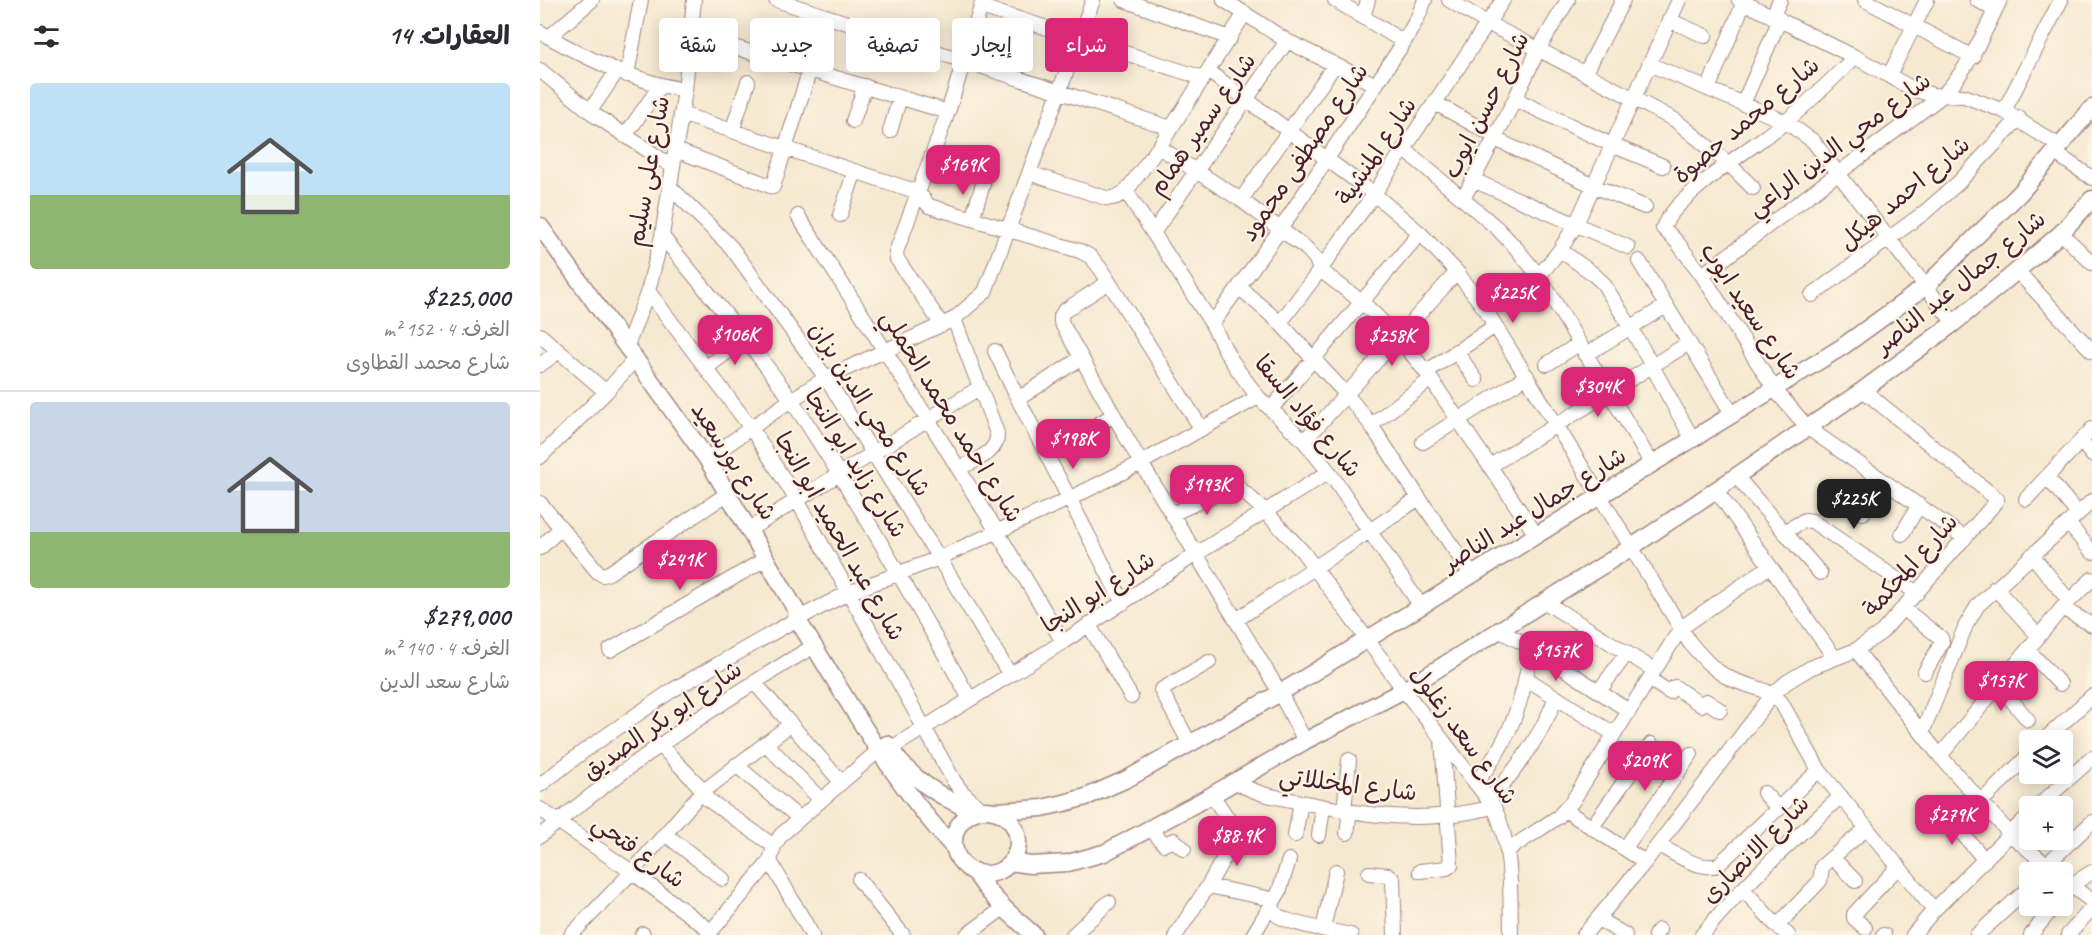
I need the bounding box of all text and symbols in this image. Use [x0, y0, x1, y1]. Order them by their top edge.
chip: شقة [659, 18, 738, 72]
chip: جديد [750, 18, 834, 72]
chip: تصفية [846, 18, 940, 72]
chip: إيجار [952, 18, 1033, 72]
chip: شراء [1045, 18, 1128, 72]
text: العقارات: 14 [388, 19, 510, 52]
icon: filters [30, 20, 63, 53]
street label: شارع حسن ايوب [1436, 27, 1538, 184]
street label: شارع سمير همام [1142, 47, 1265, 203]
street label: شارع محمد حصوة [1667, 50, 1827, 192]
street label: شارع مصطفى محمود [1233, 57, 1376, 248]
street label: شارع محي الدين الراعي [1741, 65, 1940, 228]
street label: شارع المنشية [1329, 91, 1425, 212]
street label: شارع على سليم [620, 93, 679, 249]
icon: home [216, 122, 324, 230]
street label: شارع احمد هيكل [1832, 129, 1977, 258]
pin: $169K [921, 145, 1005, 196]
text: $169K [940, 152, 986, 177]
street label: شارع جمال عبد الناصر [1867, 204, 2053, 363]
street label: شارع سعيد ايوب [1692, 237, 1808, 386]
pin: $225K [1471, 273, 1555, 324]
text: $225K [1490, 280, 1536, 305]
text: $225,000 [423, 281, 510, 314]
street label: شارع احمد محمد الحملي [869, 304, 1030, 531]
pin: $106K [693, 315, 777, 366]
street label: شارع محي الدين بزان [797, 316, 938, 505]
pin: $258K [1350, 316, 1434, 367]
text: الغرف: 4 · 152 m² [383, 317, 510, 342]
text: $106K [712, 322, 758, 347]
text: $258K [1369, 323, 1415, 348]
street label: شارع فؤاد السقا [1246, 348, 1368, 485]
text: شارع محمد القطاوى [346, 350, 510, 375]
pin: $304K [1556, 367, 1640, 418]
text: $304K [1575, 374, 1621, 399]
street label: شارع زايد ابو النجا [796, 383, 914, 544]
street label: شارع بورسعيد [683, 396, 783, 527]
pin: $198K [1031, 419, 1115, 470]
street label: شارع عبد الحميد ابو النجا [766, 426, 912, 647]
text: $198K [1050, 426, 1096, 451]
street label: شارع جمال عبد الناصر [1435, 440, 1633, 581]
icon: home [216, 441, 324, 549]
pin: $193K [1165, 465, 1249, 516]
text: $193K [1184, 472, 1230, 497]
pin: $225K [1812, 479, 1896, 530]
text: $225K [1831, 486, 1877, 511]
street label: شارع المحكمة [1856, 507, 1966, 624]
pin: $241K [638, 540, 722, 591]
street label: شارع ابو النجا [1036, 544, 1162, 641]
text: $241K [657, 547, 703, 572]
text: $279,000 [423, 600, 510, 633]
pin: $157K [1514, 631, 1598, 682]
text: الغرف: 4 · 140 m² [383, 636, 510, 661]
text: $157K [1533, 638, 1579, 663]
street label: شارع ابو بكر الصديق [576, 654, 749, 788]
street label: شارع سعد زغلول [1402, 660, 1524, 812]
pin: $157K [1959, 661, 2043, 712]
text: $157K [1978, 668, 2024, 693]
text: شارع سعد الدين [380, 669, 510, 694]
map controls [2019, 730, 2073, 916]
button: layers [2019, 730, 2073, 784]
pin: $209K [1603, 741, 1687, 792]
text: $209K [1622, 748, 1668, 773]
street label: شارع المخللاتي [1277, 761, 1419, 813]
street label: شارع الانصارى [1694, 788, 1817, 911]
pin: $279K [1910, 795, 1994, 846]
button: + [2019, 796, 2073, 850]
text: $279K [1929, 802, 1975, 827]
street label: شارع فتحي [583, 807, 691, 900]
pin: $88.9K [1188, 816, 1286, 867]
text: $88.9K [1212, 823, 1262, 848]
button: − [2019, 862, 2073, 916]

